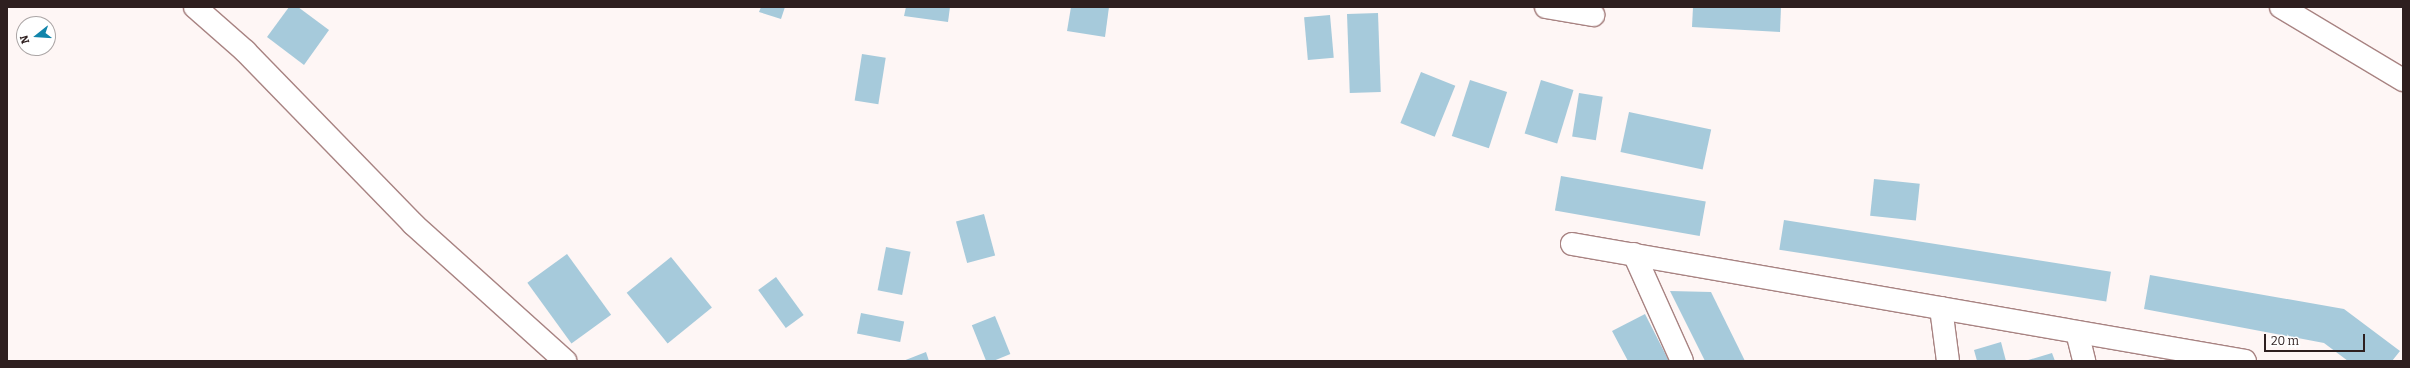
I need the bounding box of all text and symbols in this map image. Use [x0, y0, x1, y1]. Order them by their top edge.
north arrow [16, 16, 56, 56]
text: N [18, 33, 32, 45]
scale bar [2266, 326, 2367, 352]
text: 20 m [2271, 334, 2299, 348]

